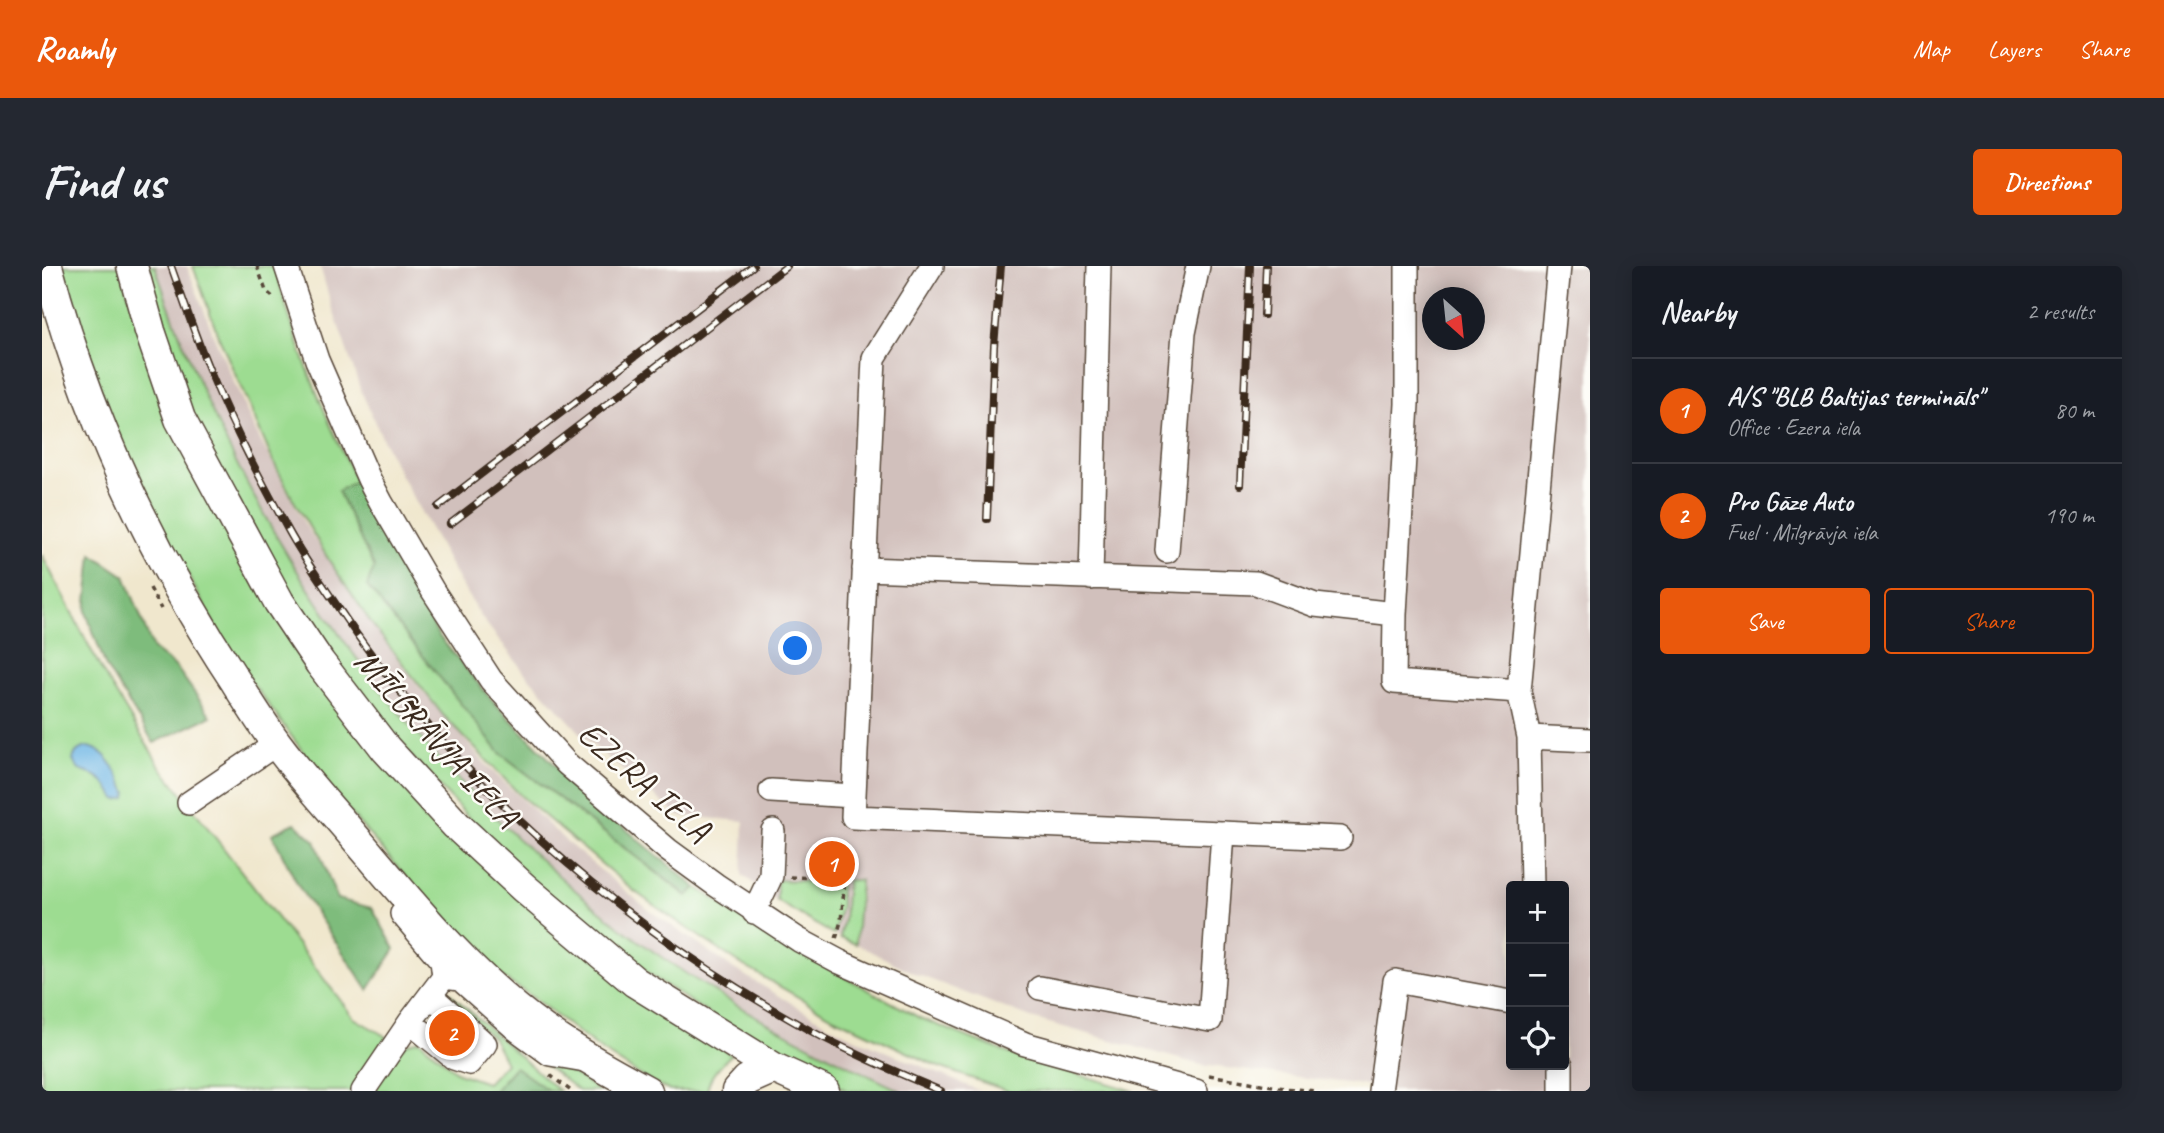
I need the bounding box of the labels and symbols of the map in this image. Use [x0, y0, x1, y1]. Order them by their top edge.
north arrow [1422, 287, 1485, 350]
your location [778, 631, 812, 665]
street label: MĪLGRĀVJA IELA [345, 640, 529, 838]
street label: EZERA IELA [569, 711, 722, 853]
pin: 1 [809, 838, 855, 890]
pin: 2 [429, 1007, 475, 1059]

